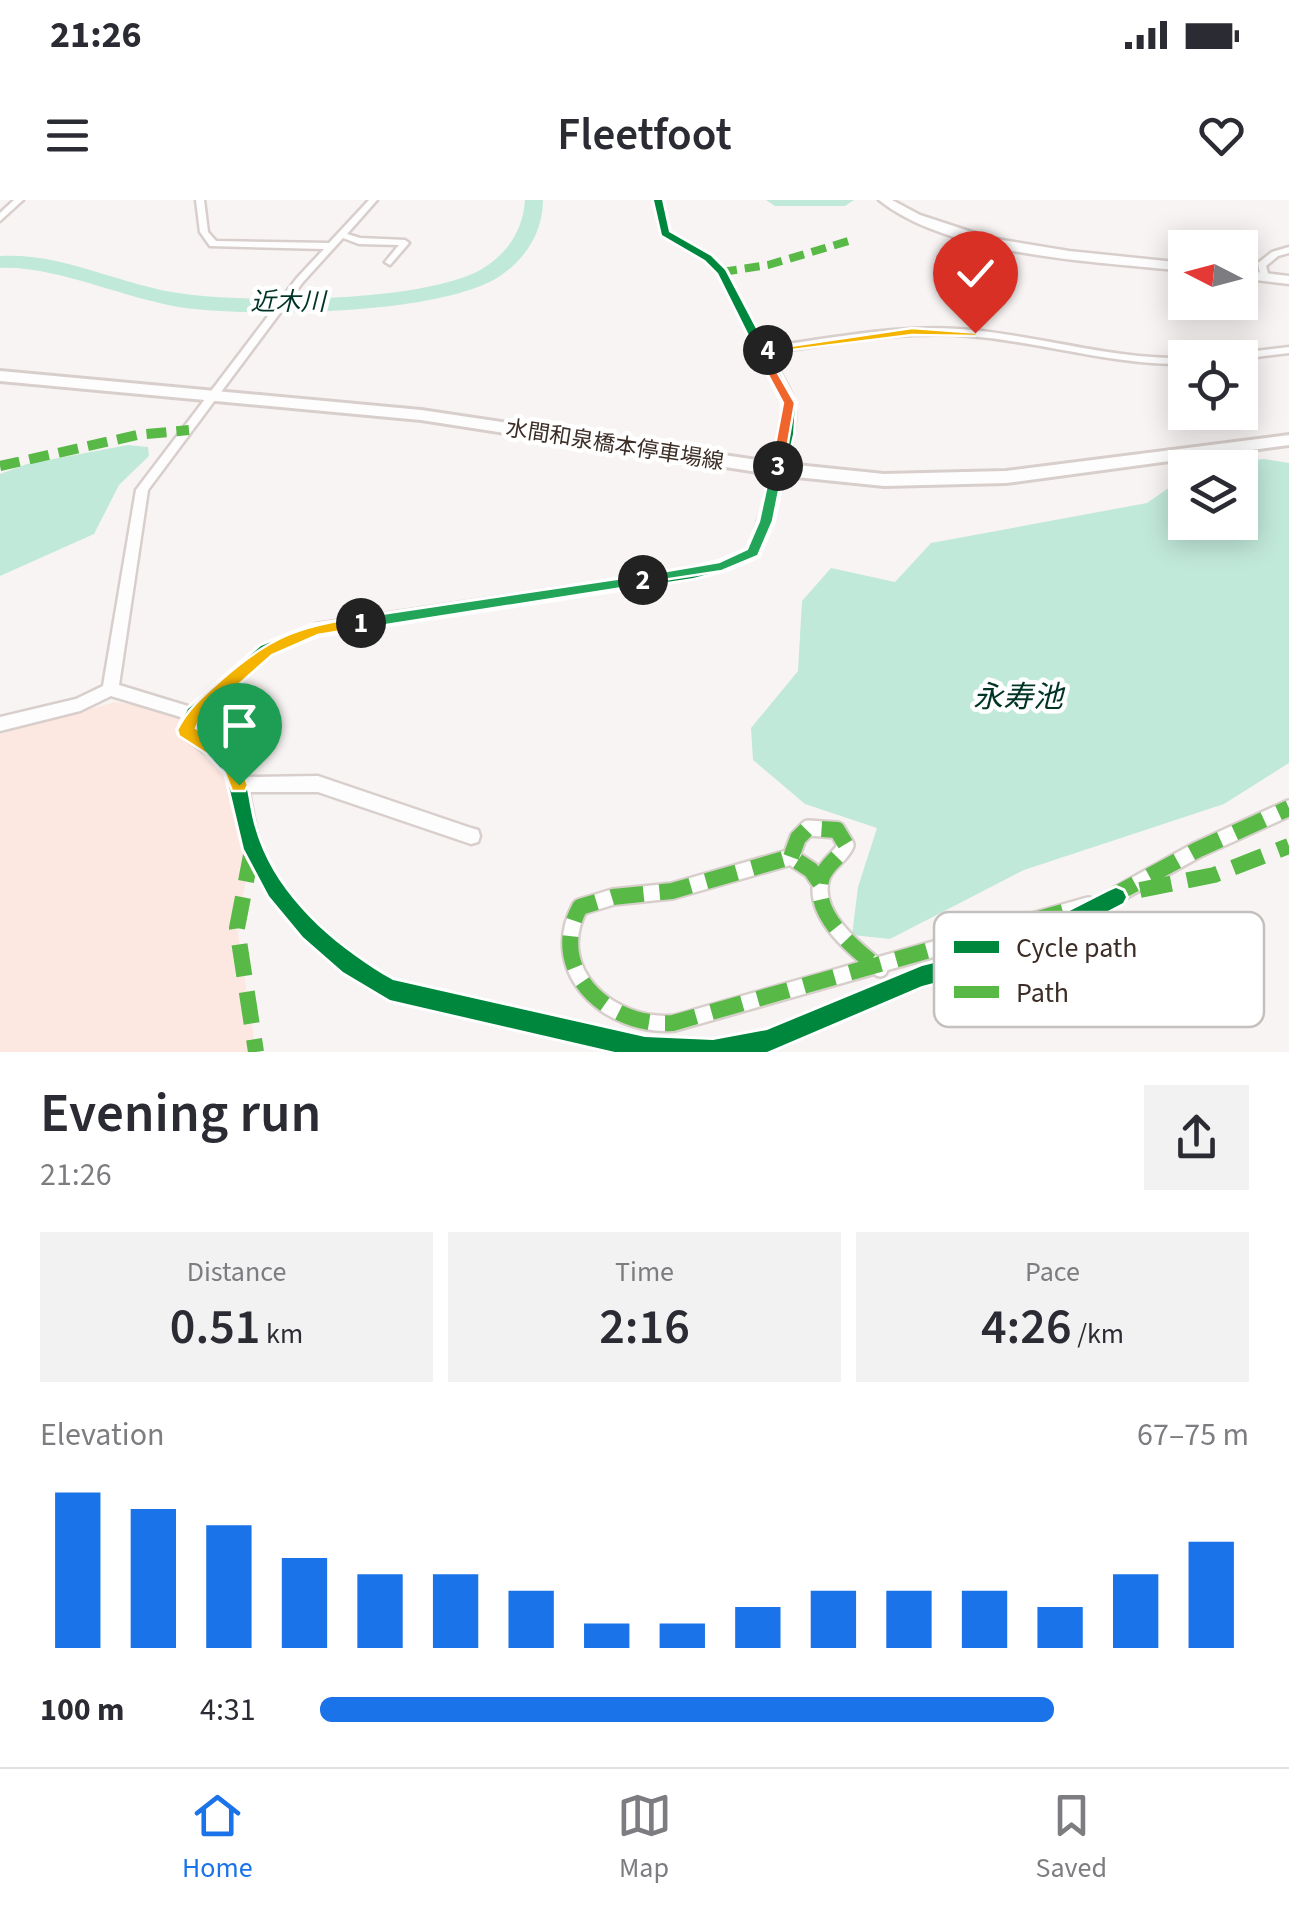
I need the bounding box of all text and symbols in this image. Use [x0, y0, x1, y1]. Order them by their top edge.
text: 21:26 [50, 8, 142, 62]
text: Fleetfoot [557, 103, 732, 167]
icon: menu [40, 108, 95, 163]
icon: heart [1194, 108, 1249, 163]
north arrow [1168, 230, 1258, 320]
map controls [1168, 230, 1258, 540]
pin [933, 231, 1018, 334]
icon: check [948, 246, 1003, 301]
water label: 近木川 [250, 284, 328, 320]
pin: 4 [743, 325, 793, 375]
text: 4 [761, 330, 775, 370]
button: locate [1168, 340, 1258, 430]
street label: 水間和泉橋本停車場線 [504, 412, 726, 478]
pin: 3 [753, 441, 803, 491]
text: 3 [771, 446, 785, 486]
button: layers [1168, 450, 1258, 540]
pin: 2 [618, 555, 668, 605]
text: 2 [636, 560, 650, 600]
pin: 1 [336, 598, 386, 648]
text: 1 [354, 603, 368, 643]
water label: 永寿池 [973, 676, 1066, 719]
pin [197, 683, 282, 786]
icon: arrive [212, 698, 267, 753]
legend [934, 912, 1264, 1027]
text: Cycle path [1016, 928, 1138, 968]
text: Path [1016, 973, 1069, 1013]
text: Evening run [40, 1075, 321, 1153]
button: share [1144, 1085, 1249, 1190]
text: 21:26 [40, 1152, 112, 1198]
text: Distance [187, 1252, 286, 1292]
text: Time [615, 1252, 674, 1292]
text: Pace [1025, 1252, 1080, 1292]
text: 0.51 [170, 1292, 261, 1363]
text: 2:16 [599, 1292, 690, 1363]
text: 4:26 [981, 1292, 1072, 1363]
text: km [261, 1314, 303, 1354]
text: /km [1072, 1314, 1124, 1354]
text: Elevation [40, 1412, 165, 1458]
text: 67–75 m [1137, 1412, 1249, 1458]
text: 100 m [40, 1687, 125, 1733]
text: 4:31 [200, 1687, 256, 1733]
tab: Home [182, 1788, 253, 1888]
tab: Map [617, 1788, 672, 1888]
tab: Saved [1036, 1788, 1107, 1888]

